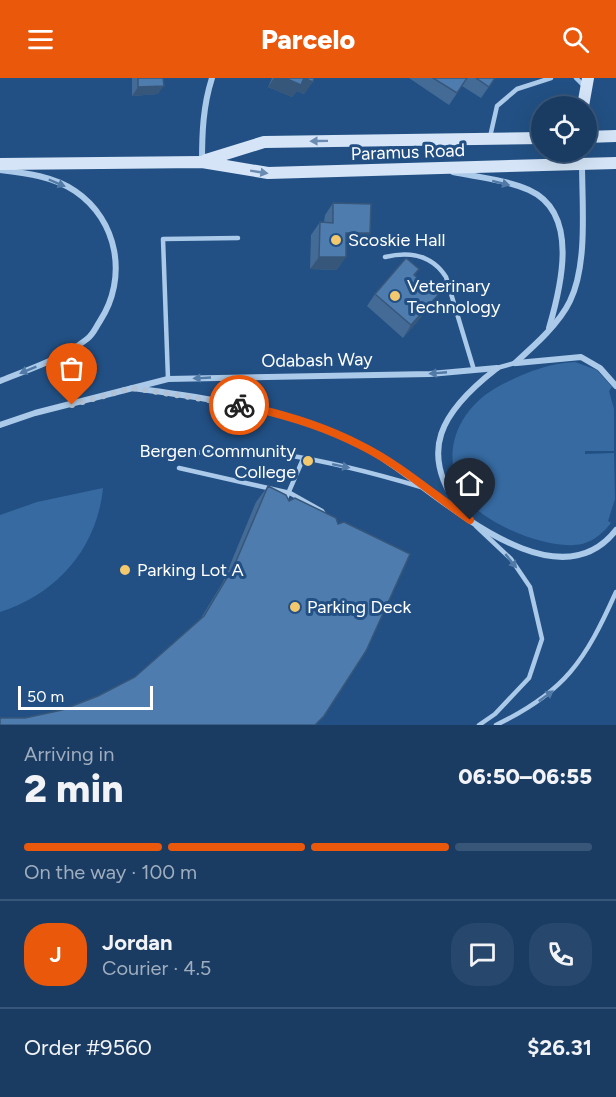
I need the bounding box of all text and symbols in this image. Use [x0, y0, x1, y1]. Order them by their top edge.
icon: menu [24, 23, 57, 56]
text: Parcelo [261, 23, 355, 56]
icon: search [559, 23, 592, 56]
map controls [531, 96, 597, 162]
button: locate [531, 96, 597, 162]
one-way arrow [310, 136, 329, 146]
street label: Paramus Road [350, 139, 466, 165]
one-way arrow [250, 167, 269, 176]
one-way arrow [48, 178, 66, 188]
one-way arrow [492, 179, 511, 189]
place label: Scoskie Hall [348, 229, 445, 251]
marker: Scoskie Hall [329, 233, 343, 247]
place label: Veterinary Technology [407, 275, 501, 318]
marker: Veterinary Technology [388, 289, 402, 303]
pin [46, 343, 97, 405]
street label: Odabash Way [261, 348, 373, 372]
icon: bag [55, 352, 88, 385]
one-way arrow [18, 365, 36, 375]
one-way arrow [429, 368, 448, 378]
one-way arrow [192, 373, 211, 382]
courier [209, 375, 269, 435]
icon: bike [223, 389, 256, 422]
place label: Bergen Community College [140, 440, 297, 483]
marker: Bergen Community College [301, 454, 315, 468]
pin [444, 458, 495, 520]
one-way arrow [332, 462, 351, 472]
icon: home [453, 467, 486, 500]
one-way arrow [505, 553, 518, 569]
place label: Parking Lot A [137, 559, 244, 581]
marker: Parking Lot A [118, 563, 132, 577]
place label: Parking Deck [307, 596, 411, 618]
marker: Parking Deck [288, 600, 302, 614]
scale bar [18, 683, 153, 710]
text: 50 m [27, 687, 64, 706]
one-way arrow [538, 690, 554, 702]
text: Arriving in [24, 742, 114, 766]
text: 06:50–06:55 [458, 763, 592, 790]
text: 2 min [24, 765, 124, 812]
text: On the way · 100 m [24, 860, 197, 884]
button: chat [451, 923, 514, 986]
button: phone [529, 923, 592, 986]
text: Jordan [102, 929, 173, 956]
text: J [49, 941, 62, 968]
text: Courier · 4.5 [102, 956, 211, 980]
text: Order #9560 [24, 1034, 152, 1061]
text: $26.31 [527, 1034, 592, 1061]

